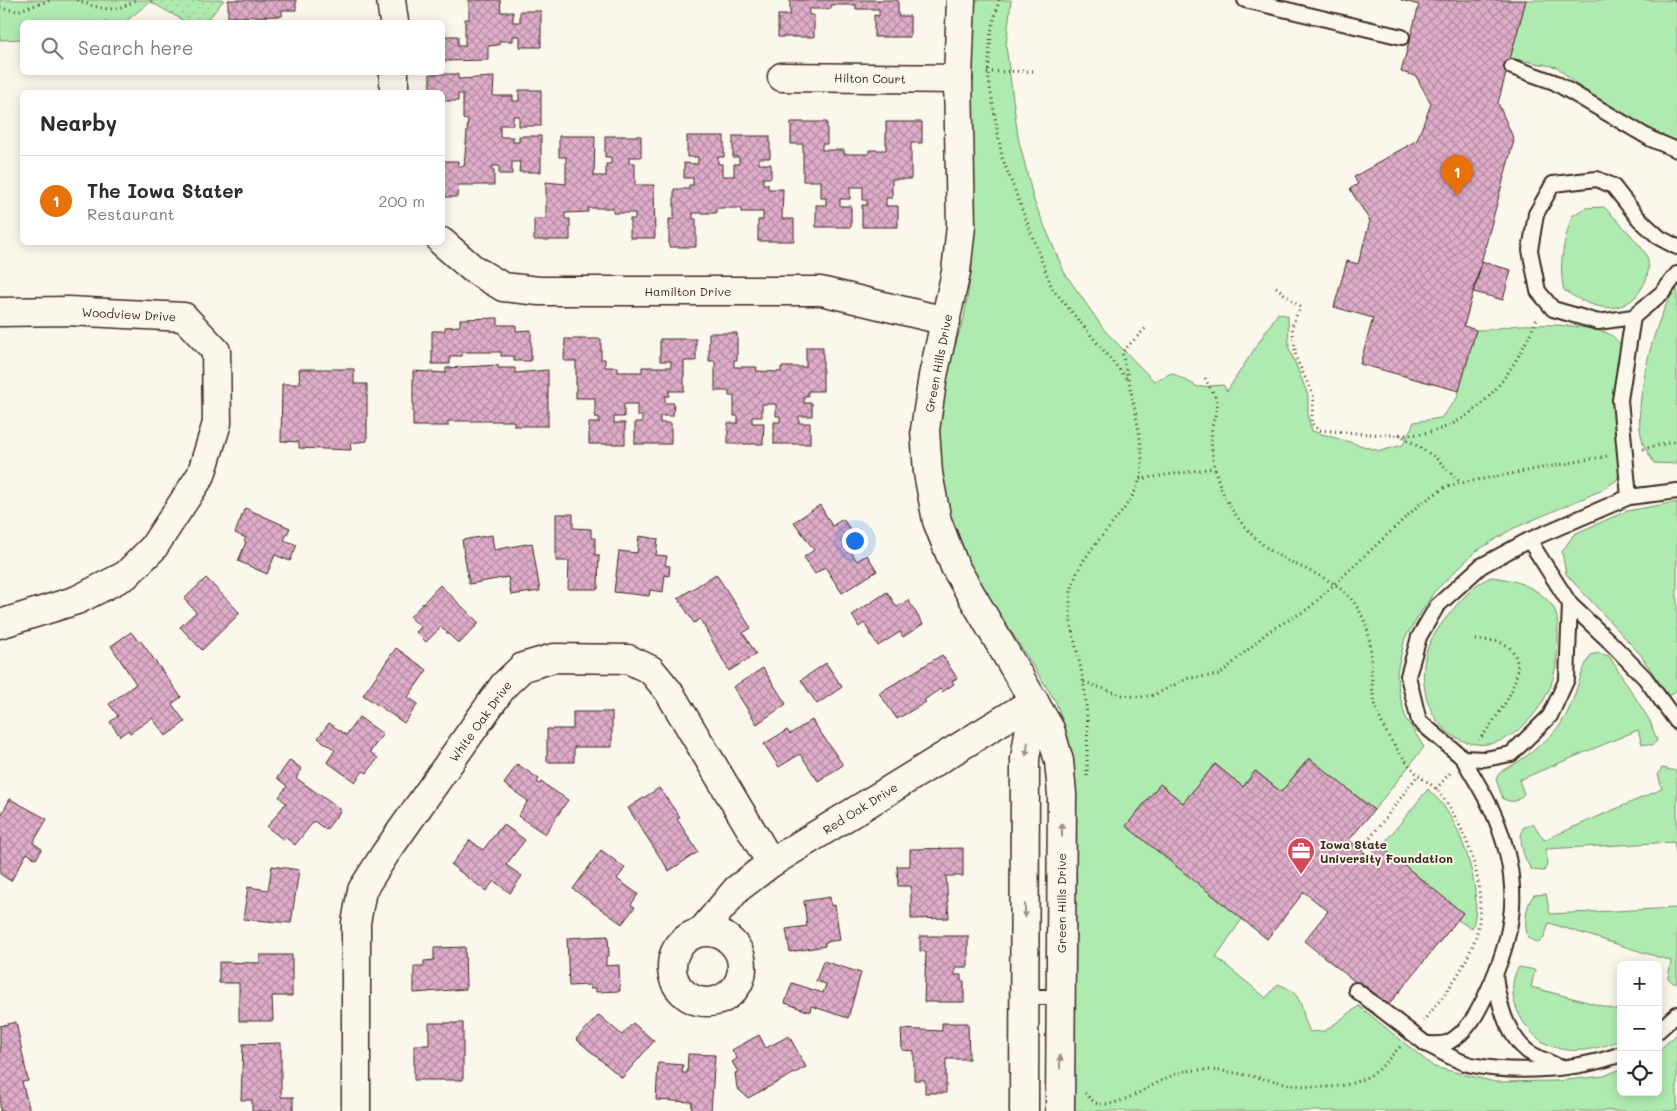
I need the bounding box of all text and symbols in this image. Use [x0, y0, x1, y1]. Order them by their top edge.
search box [20, 20, 445, 75]
icon: search [38, 34, 66, 62]
text: Search here [78, 35, 194, 60]
street label: Hilton Court [834, 69, 906, 87]
text: Nearby [40, 109, 117, 136]
pin: 1 [1441, 155, 1473, 196]
text: The Iowa Stater [87, 178, 243, 203]
text: 1 [52, 190, 60, 211]
text: 200 m [378, 190, 425, 211]
text: Restaurant [87, 203, 175, 224]
street label: Hamilton Drive [645, 283, 731, 299]
street label: Woodview Drive [81, 304, 177, 324]
street label: Green Hills Drive [921, 312, 955, 414]
your location [842, 528, 868, 554]
street label: White Oak Drive [445, 677, 515, 765]
one-way arrow [1023, 741, 1031, 757]
street label: Red Oak Drive [820, 779, 900, 837]
one-way arrow [1058, 822, 1066, 838]
office icon: Iowa State University Foundation [1286, 836, 1316, 875]
place label: Iowa State University Foundation [1320, 836, 1453, 866]
street label: Green Hills Drive [1053, 853, 1069, 953]
one-way arrow [1021, 904, 1029, 920]
map controls [1617, 961, 1662, 1096]
button: + [1617, 961, 1662, 1006]
button: − [1617, 1006, 1662, 1051]
button: locate [1617, 1051, 1662, 1096]
one-way arrow [1057, 1054, 1065, 1070]

